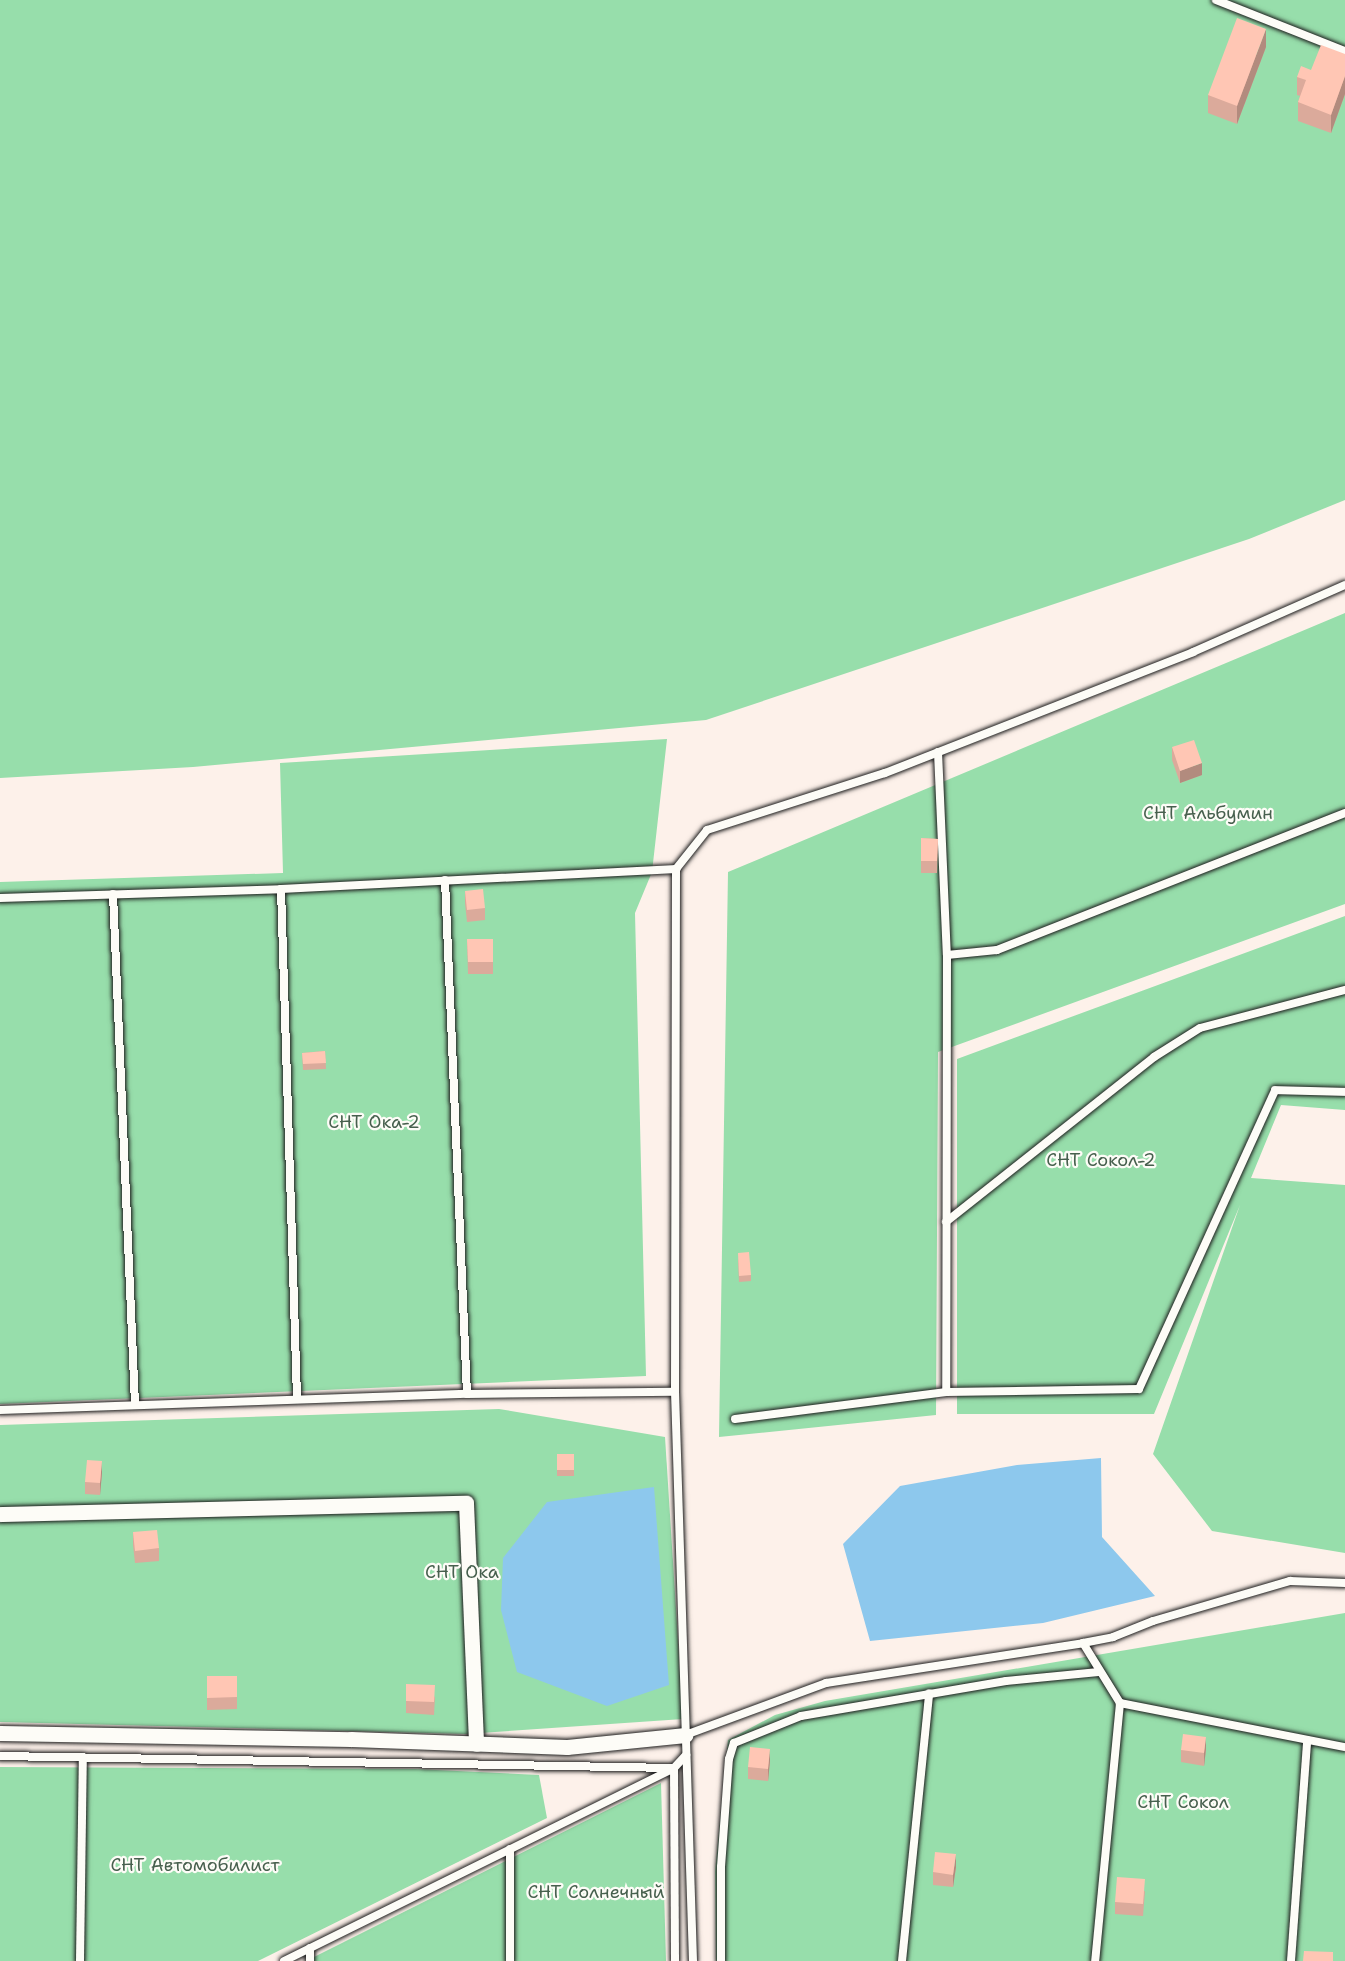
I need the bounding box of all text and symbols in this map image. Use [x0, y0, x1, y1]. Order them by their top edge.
park label: СНТ Альбумин [1143, 802, 1273, 824]
park label: СНТ Ока-2 [328, 1111, 420, 1133]
park label: СНТ Сокол-2 [1046, 1149, 1156, 1171]
park label: СНТ Ока [425, 1561, 499, 1583]
park label: СНТ Сокол [1137, 1791, 1229, 1813]
park label: СНТ Автомобилист [110, 1854, 280, 1876]
park label: СНТ Солнечный [527, 1881, 665, 1903]

